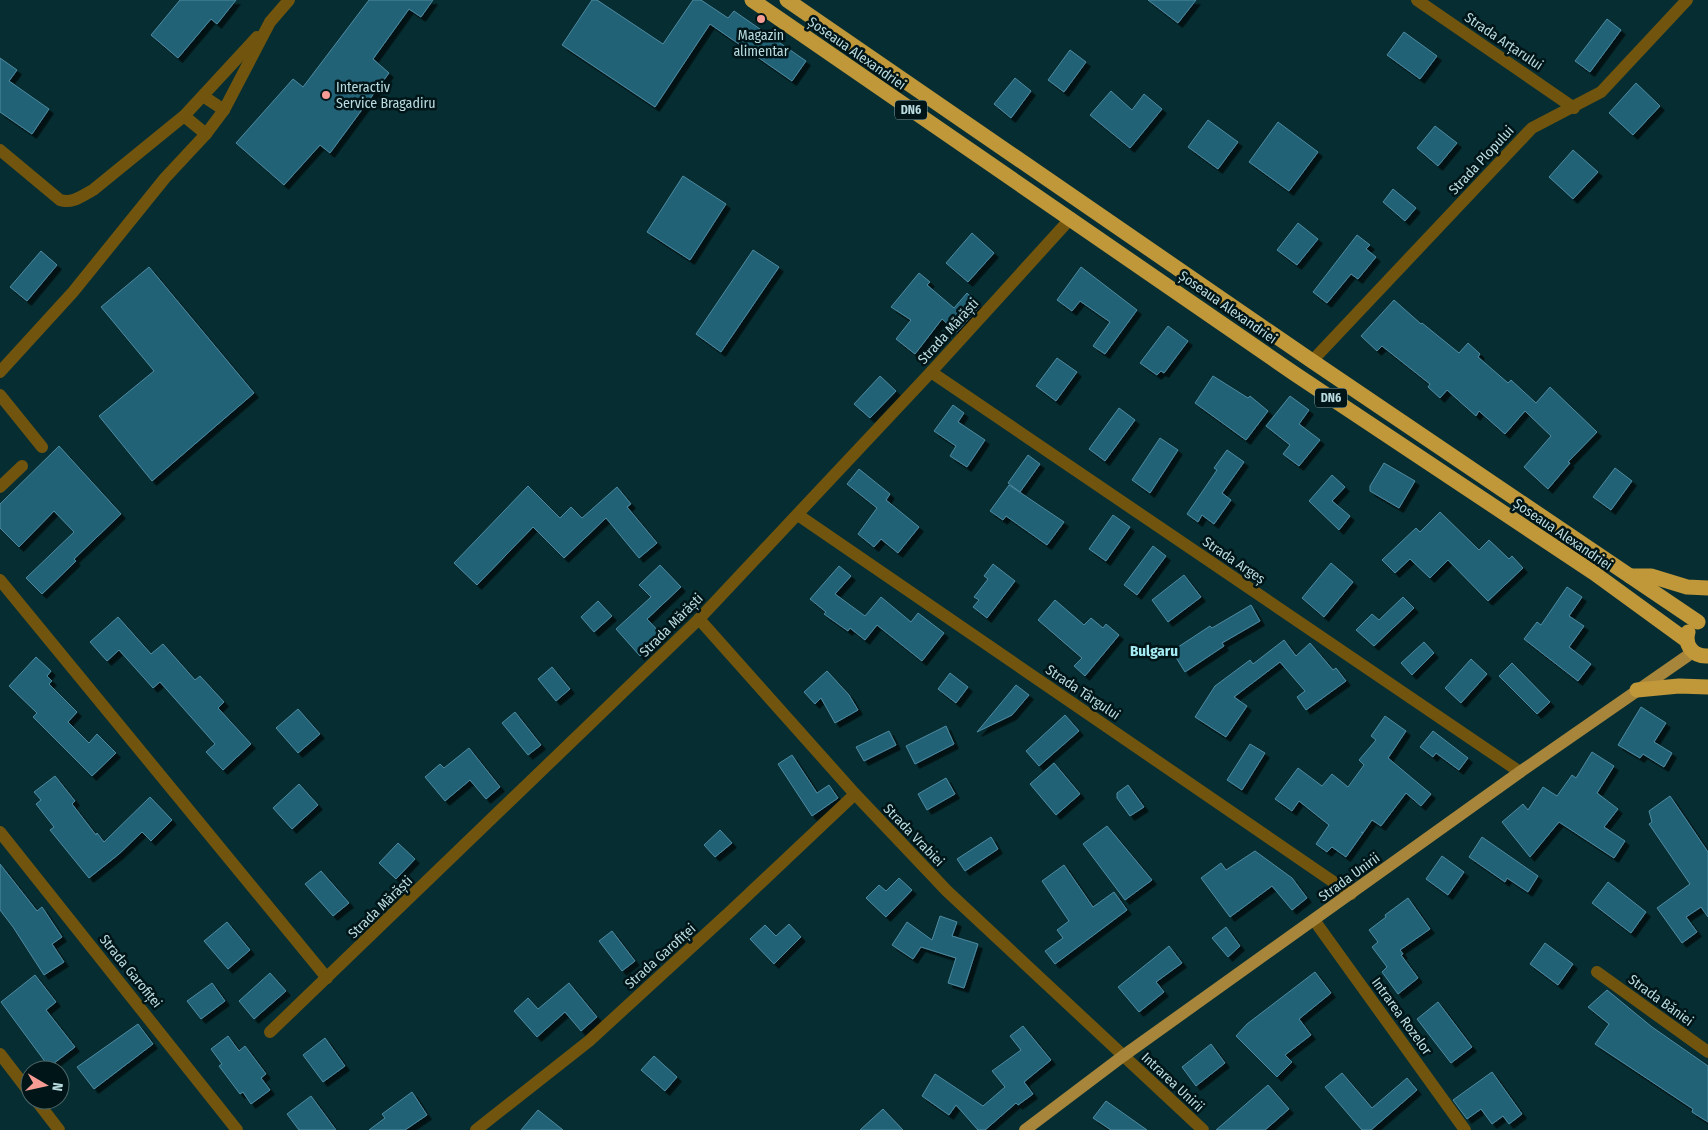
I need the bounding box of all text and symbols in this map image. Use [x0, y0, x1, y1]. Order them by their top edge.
street label: Strada Arțarului [1461, 9, 1546, 75]
marker: Magazin alimentar [755, 13, 767, 25]
street label: Șoseaua Alexandriei [804, 13, 909, 94]
place label: Magazin alimentar [733, 27, 789, 60]
place label: Interactiv Service Bragadiru [336, 79, 436, 112]
marker: Interactiv Service Bragadiru [320, 89, 332, 101]
road number: DN6 [895, 100, 927, 120]
street label: Strada Plopului [1445, 122, 1518, 198]
street label: Șoseaua Alexandriei [1175, 267, 1280, 348]
street label: Strada Mărăști [914, 295, 983, 368]
road number: DN6 [1315, 388, 1347, 408]
street label: Șoseaua Alexandriei [1509, 495, 1615, 575]
street label: Strada Argeș [1199, 533, 1268, 588]
street label: Strada Mărăști [636, 590, 707, 661]
district label: Bulgaru [1130, 642, 1178, 660]
street label: Strada Târgului [1042, 661, 1123, 724]
street label: Strada Vrabiei [880, 801, 948, 870]
street label: Strada Unirii [1315, 849, 1383, 905]
street label: Strada Mărăști [345, 873, 417, 943]
street label: Strada Garofiței [621, 920, 700, 993]
street label: Strada Garofiței [95, 931, 165, 1012]
street label: Strada Băniei [1625, 971, 1697, 1030]
street label: Intrarea Rozelor [1368, 974, 1435, 1058]
street label: Intrarea Unirii [1138, 1049, 1208, 1116]
north arrow [20, 1060, 70, 1110]
text: N [48, 1081, 66, 1092]

